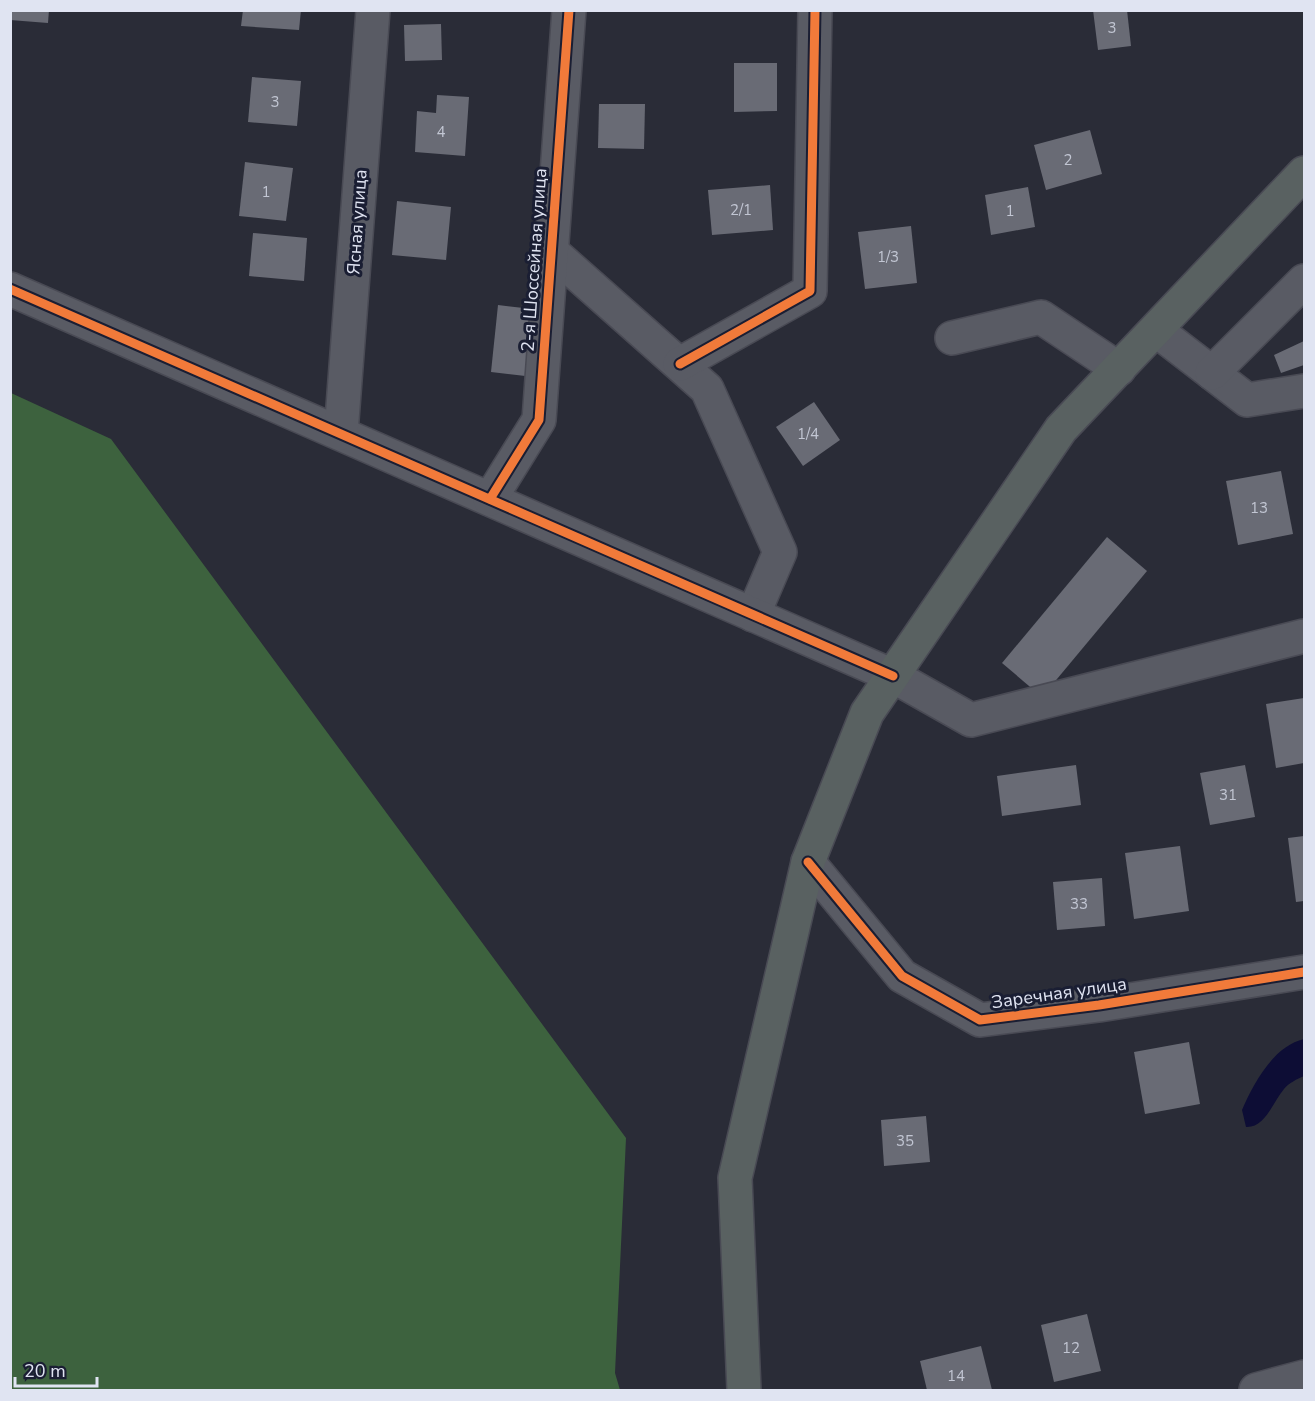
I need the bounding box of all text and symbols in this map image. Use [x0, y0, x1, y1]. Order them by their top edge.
house number: 3 [1107, 18, 1117, 38]
house number: 3 [270, 92, 280, 112]
house number: 4 [436, 122, 446, 142]
house number: 2 [1063, 150, 1073, 170]
street label: 2-я Шоссейная улица [516, 167, 552, 353]
street label: Ясная улица [341, 169, 373, 275]
house number: 1 [261, 182, 271, 202]
house number: 2/1 [730, 200, 752, 220]
house number: 1 [1005, 201, 1015, 221]
house number: 1/3 [877, 247, 899, 267]
house number: 1/4 [797, 424, 819, 444]
house number: 13 [1250, 498, 1268, 518]
house number: 31 [1219, 785, 1237, 805]
house number: 33 [1070, 894, 1088, 914]
street label: Заречная улица [990, 972, 1128, 1014]
house number: 35 [896, 1131, 914, 1151]
house number: 12 [1062, 1338, 1080, 1358]
scale bar [15, 1350, 98, 1388]
text: 20 m [24, 1359, 66, 1383]
house number: 14 [947, 1366, 965, 1386]

